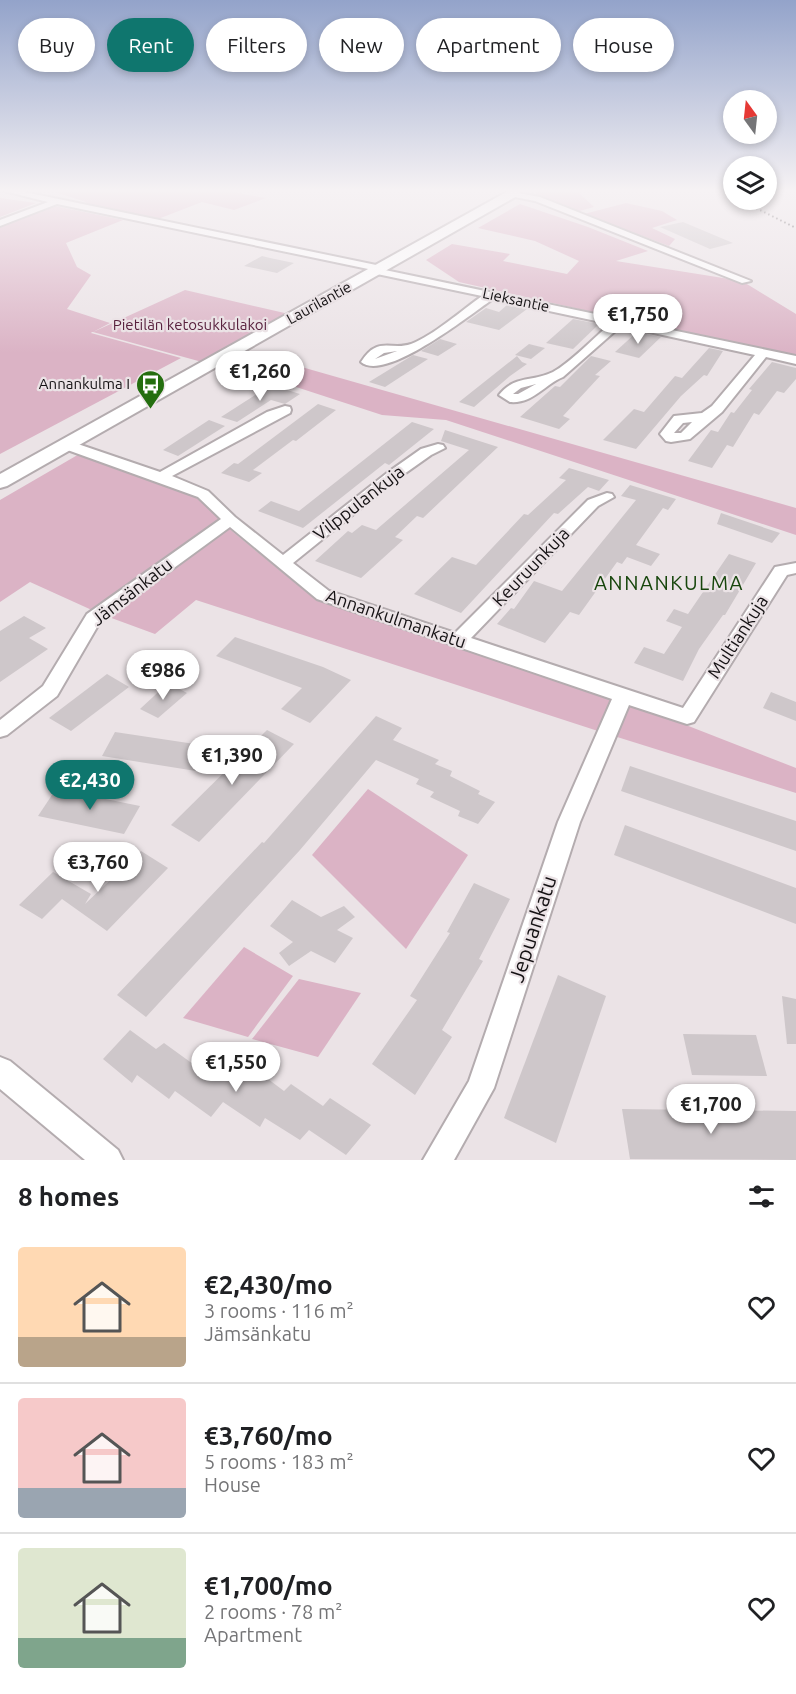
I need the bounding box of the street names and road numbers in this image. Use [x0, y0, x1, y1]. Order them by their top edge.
street label: Laurilantie [283, 278, 354, 327]
street label: Lieksantie [481, 284, 551, 315]
street label: Vilppulankuja [309, 461, 408, 544]
street label: Keuruunkuja [488, 523, 573, 610]
street label: Jämsänkatu [87, 554, 176, 629]
street label: Annankulmankatu [324, 585, 469, 651]
street label: Multiankuja [703, 591, 771, 682]
street label: Jepuankatu [504, 872, 561, 985]

